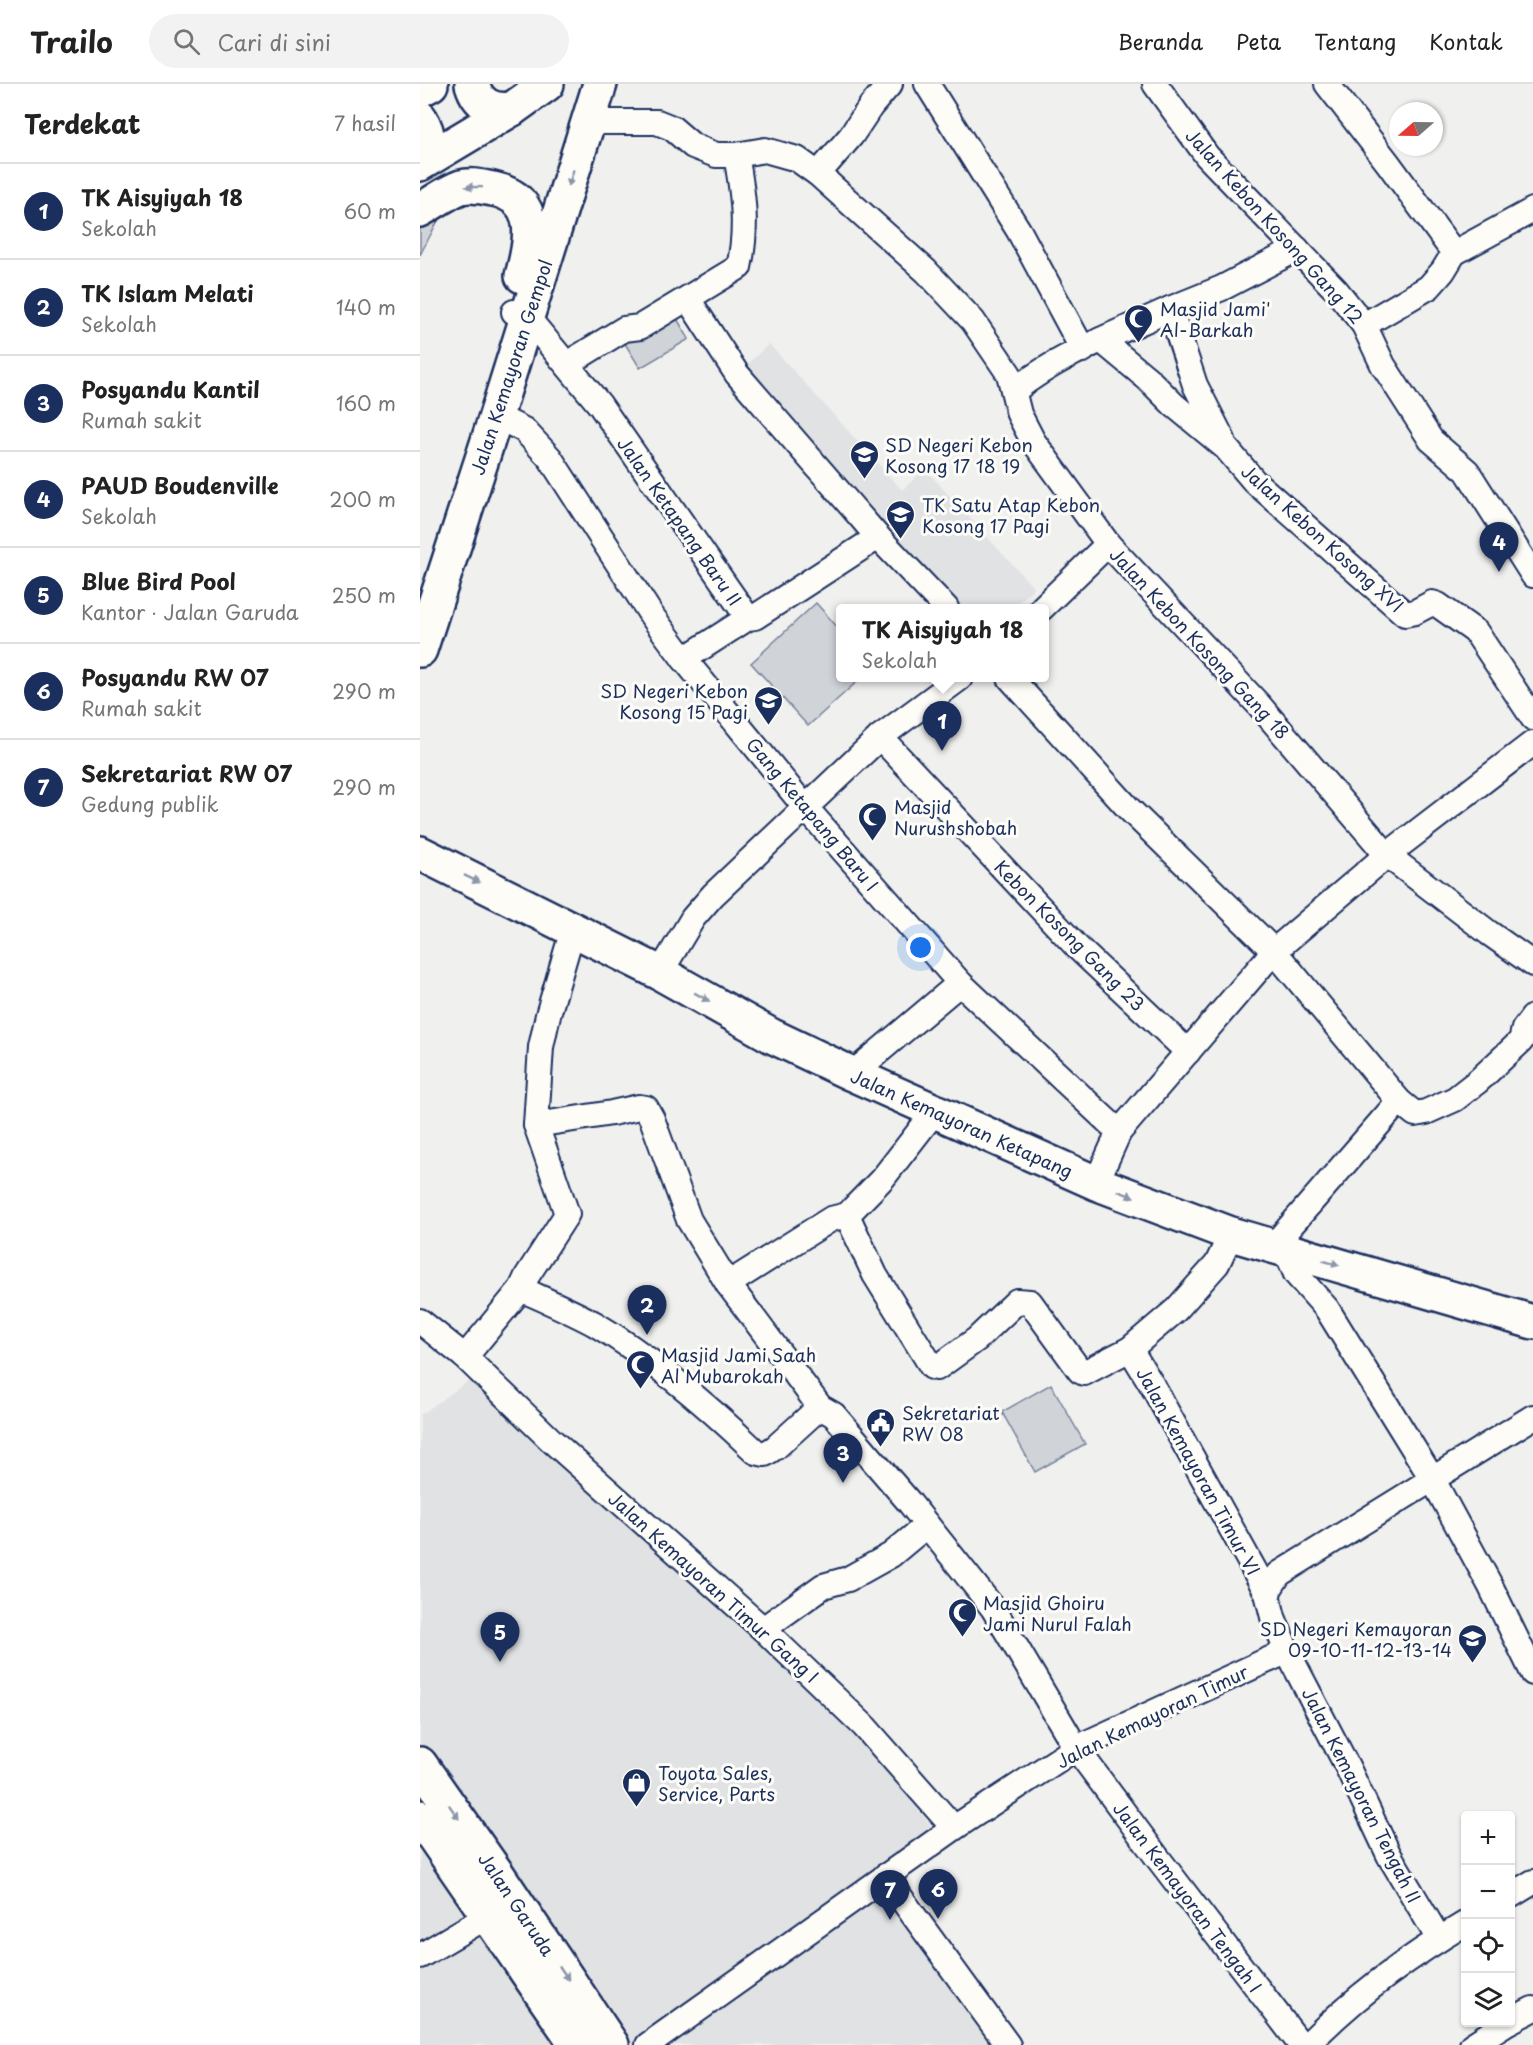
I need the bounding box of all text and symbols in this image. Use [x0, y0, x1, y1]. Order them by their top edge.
search box [149, 14, 569, 68]
text: Trailo [30, 20, 113, 63]
icon: search [170, 25, 203, 58]
text: Cari di sini [218, 25, 331, 58]
text: Beranda [1118, 25, 1203, 57]
text: Peta [1236, 25, 1281, 57]
text: Tentang [1314, 25, 1396, 57]
text: Kontak [1429, 25, 1503, 57]
north arrow [1389, 102, 1443, 156]
text: Terdekat [24, 104, 141, 143]
text: 7 hasil [334, 108, 396, 138]
street label: Jalan Kebon Kosong Gang 12 [1180, 122, 1370, 330]
one-way arrow [566, 169, 575, 187]
text: TK Aisyiyah 18 [81, 180, 243, 213]
one-way arrow [465, 182, 484, 192]
text: 1 [39, 196, 48, 226]
text: 60 m [344, 196, 396, 226]
text: Sekolah [81, 213, 157, 243]
street label: Jalan Kemayoran Gempol [463, 256, 559, 478]
text: TK Islam Melati [81, 276, 254, 309]
text: 2 [36, 292, 51, 322]
text: 140 m [336, 292, 396, 322]
place label: Masjid Jami' Al-Barkah [1160, 295, 1270, 343]
mosque icon: Masjid Jami' Al-Barkah [1123, 302, 1155, 344]
text: Sekolah [81, 309, 157, 339]
text: Posyandu Kantil [81, 372, 260, 405]
text: 3 [37, 388, 50, 418]
text: 160 m [336, 388, 396, 418]
text: Rumah sakit [81, 405, 202, 435]
street label: Jalan Ketapang Baru II [611, 431, 749, 611]
place label: SD Negeri Kebon Kosong 17 18 19 [885, 431, 1033, 479]
school or university icon: SD Negeri Kebon Kosong 17 18 19 [848, 438, 880, 480]
street label: Jalan Kebon Kosong XVI [1236, 458, 1410, 618]
text: PAUD Boudenville [81, 468, 279, 501]
text: 4 [37, 484, 50, 514]
text: 200 m [329, 484, 396, 514]
place label: TK Satu Atap Kebon Kosong 17 Pagi [922, 491, 1100, 539]
school or university icon: TK Satu Atap Kebon Kosong 17 Pagi [885, 498, 917, 540]
text: Sekolah [81, 501, 157, 531]
pin: 4 [1480, 522, 1518, 572]
street label: Jalan Kebon Kosong Gang 18 [1104, 541, 1296, 745]
text: Blue Bird Pool [81, 564, 236, 597]
text: 5 [37, 580, 50, 610]
text: 250 m [332, 580, 396, 610]
text: Kantor · Jalan Garuda [81, 597, 299, 627]
popup [836, 604, 1049, 682]
text: TK Aisyiyah 18 [862, 612, 1024, 645]
text: Sekolah [862, 645, 937, 675]
text: Posyandu RW 07 [81, 660, 269, 693]
text: 6 [36, 676, 51, 706]
text: 290 m [332, 676, 396, 706]
place label: SD Negeri Kebon Kosong 15 Pagi [600, 677, 748, 725]
school or university icon: SD Negeri Kebon Kosong 15 Pagi [753, 684, 785, 726]
text: Rumah sakit [81, 693, 202, 723]
pin: 1 [922, 702, 962, 751]
street label: Gang Ketapang Baru I [740, 731, 886, 897]
text: Sekretariat RW 07 [81, 756, 292, 789]
text: 7 [38, 772, 49, 802]
text: 290 m [332, 772, 396, 802]
text: Gedung publik [81, 789, 219, 819]
place label: Masjid Nurushshobah [894, 793, 1017, 841]
mosque icon: Masjid Nurushshobah [857, 800, 889, 842]
street label: Kebon Kosong Gang 23 [988, 853, 1152, 1017]
one-way arrow [464, 875, 481, 884]
your location [906, 933, 935, 962]
one-way arrow [694, 992, 711, 1002]
street label: Jalan Kemayoran Ketapang [847, 1062, 1077, 1184]
one-way arrow [1117, 1190, 1135, 1199]
one-way arrow [1322, 1259, 1340, 1268]
pin: 2 [628, 1286, 666, 1335]
place label: Masjid Jami Saah Al Mubarokah [661, 1341, 816, 1389]
mosque icon: Masjid Jami Saah Al Mubarokah [624, 1348, 656, 1390]
street label: Jalan Kemayoran Timur VI [1130, 1362, 1268, 1580]
place label: Sekretariat RW 08 [902, 1399, 1000, 1447]
public building icon: Sekretariat RW 08 [865, 1406, 897, 1448]
pin: 3 [824, 1434, 862, 1483]
street label: Jalan Kemayoran Timur Gang I [603, 1485, 825, 1689]
place label: Masjid Ghoiru Jami Nurul Falah [983, 1589, 1132, 1637]
mosque icon: Masjid Ghoiru Jami Nurul Falah [946, 1596, 978, 1638]
pin: 5 [480, 1612, 520, 1662]
place label: SD Negeri Kemayoran 09-10-11-12-13-14 [1260, 1615, 1452, 1663]
school or university icon: SD Negeri Kemayoran 09-10-11-12-13-14 [1457, 1622, 1489, 1664]
street label: Jalan Kemayoran Timur [1051, 1657, 1253, 1774]
street label: Jalan Kemayoran Tengah II [1296, 1683, 1428, 1907]
place label: Toyota Sales, Service, Parts [658, 1759, 775, 1807]
shop icon: Toyota Sales, Service, Parts [621, 1766, 653, 1808]
street label: Jalan Kemayoran Tengah I [1107, 1796, 1269, 1998]
one-way arrow [448, 1804, 460, 1820]
map controls [1461, 1811, 1515, 2027]
button: + [1461, 1811, 1515, 1865]
street label: Jalan Garuda [472, 1847, 562, 1961]
button: − [1461, 1865, 1515, 1919]
pin: 7 [870, 1870, 910, 1920]
pin: 6 [918, 1870, 958, 1919]
button: locate [1461, 1919, 1515, 1973]
one-way arrow [558, 1965, 569, 1981]
button: layers [1461, 1973, 1515, 2027]

